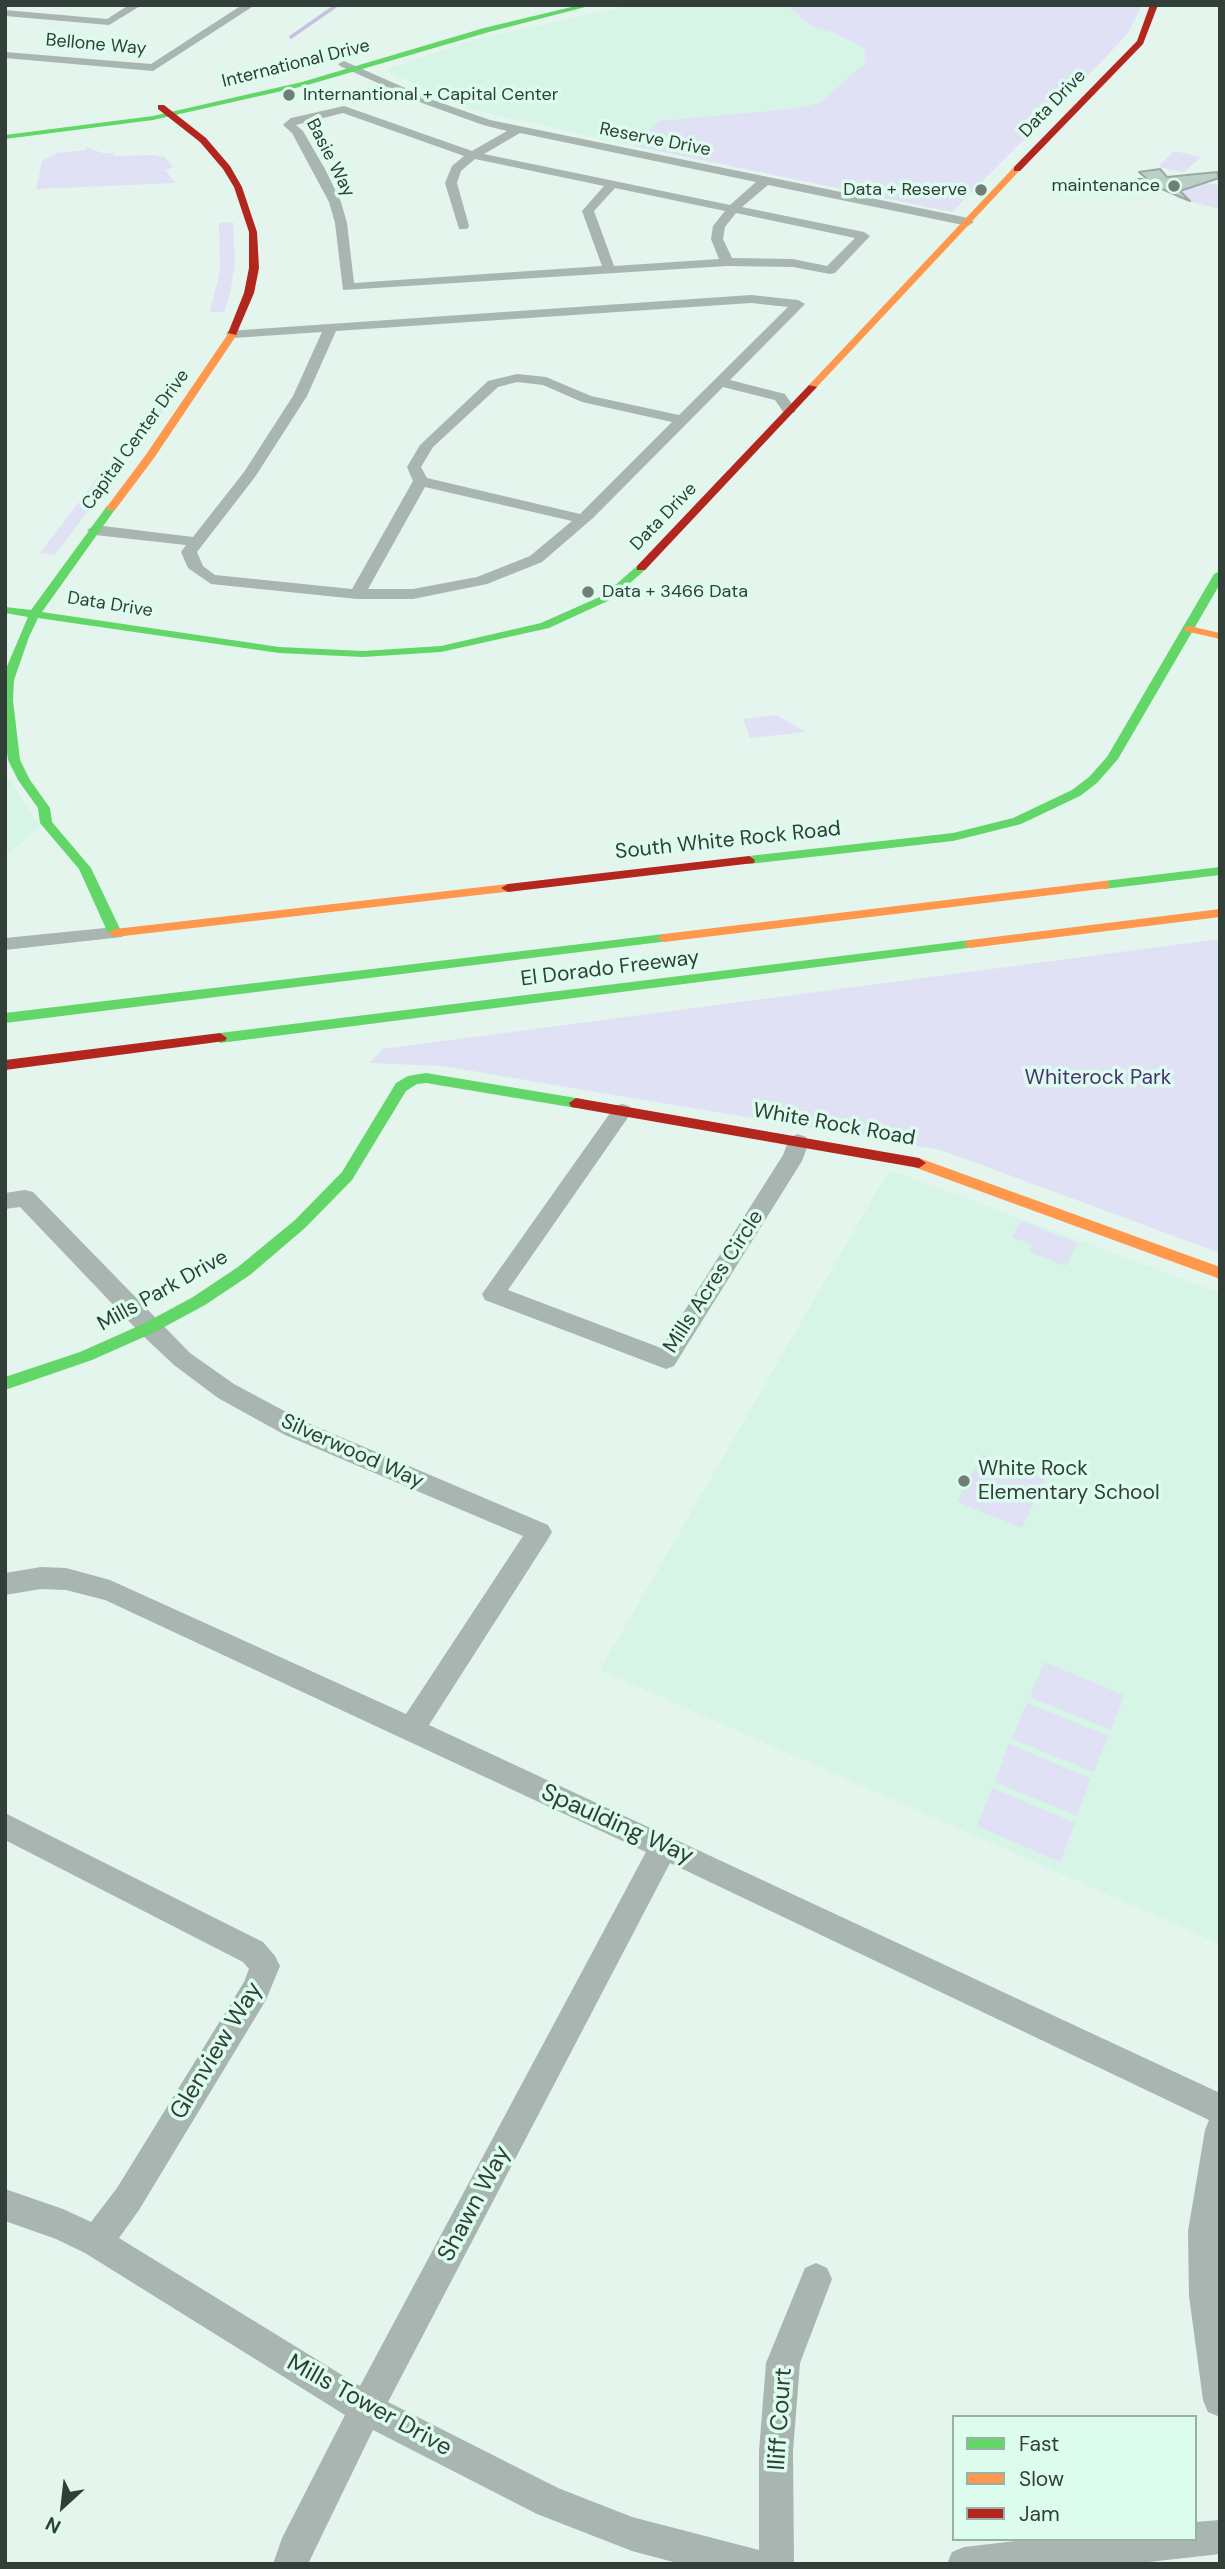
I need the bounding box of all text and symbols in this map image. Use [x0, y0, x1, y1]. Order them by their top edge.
street label: Bellone Way [45, 30, 147, 60]
street label: International Drive [220, 35, 372, 93]
street label: Data Drive [1015, 65, 1091, 143]
place label: Internantional + Capital Center [303, 84, 558, 106]
marker: Internantional + Capital Center [281, 87, 297, 103]
street label: Basie Way [301, 115, 359, 201]
street label: Reserve Drive [597, 119, 713, 161]
place label: maintenance [1052, 175, 1160, 197]
marker: maintenance [1166, 178, 1182, 194]
place label: Data + Reserve [843, 179, 967, 201]
marker: Data + Reserve [973, 182, 989, 198]
street label: Capital Center Drive [78, 365, 194, 515]
street label: Data Drive [626, 478, 702, 556]
place label: Data + 3466 Data [602, 581, 748, 603]
marker: Data + 3466 Data [580, 584, 596, 600]
street label: Data Drive [66, 588, 154, 622]
street label: South White Rock Road [614, 817, 842, 865]
street label: El Dorado Freeway [519, 946, 701, 992]
park label: Whiterock Park [1025, 1065, 1171, 1091]
street label: White Rock Road [751, 1098, 917, 1152]
street label: Mills Acres Circle [658, 1206, 770, 1358]
street label: Mills Park Drive [93, 1245, 233, 1337]
street label: Silverwood Way [277, 1409, 427, 1495]
place label: White Rock Elementary School [978, 1456, 1160, 1506]
marker: White Rock Elementary School [956, 1473, 972, 1489]
street label: Spaulding Way [536, 1779, 698, 1871]
street label: Glenview Way [165, 1977, 269, 2125]
street label: Shawn Way [432, 2141, 518, 2267]
street label: Mills Tower Drive [282, 2349, 456, 2463]
street label: Iliff Court [763, 2367, 799, 2471]
legend [952, 2415, 1197, 2541]
text: Fast [1019, 2430, 1059, 2458]
text: Slow [1019, 2465, 1064, 2493]
north arrow [28, 2471, 98, 2541]
text: Jam [1019, 2500, 1060, 2528]
text: N [41, 2511, 65, 2539]

